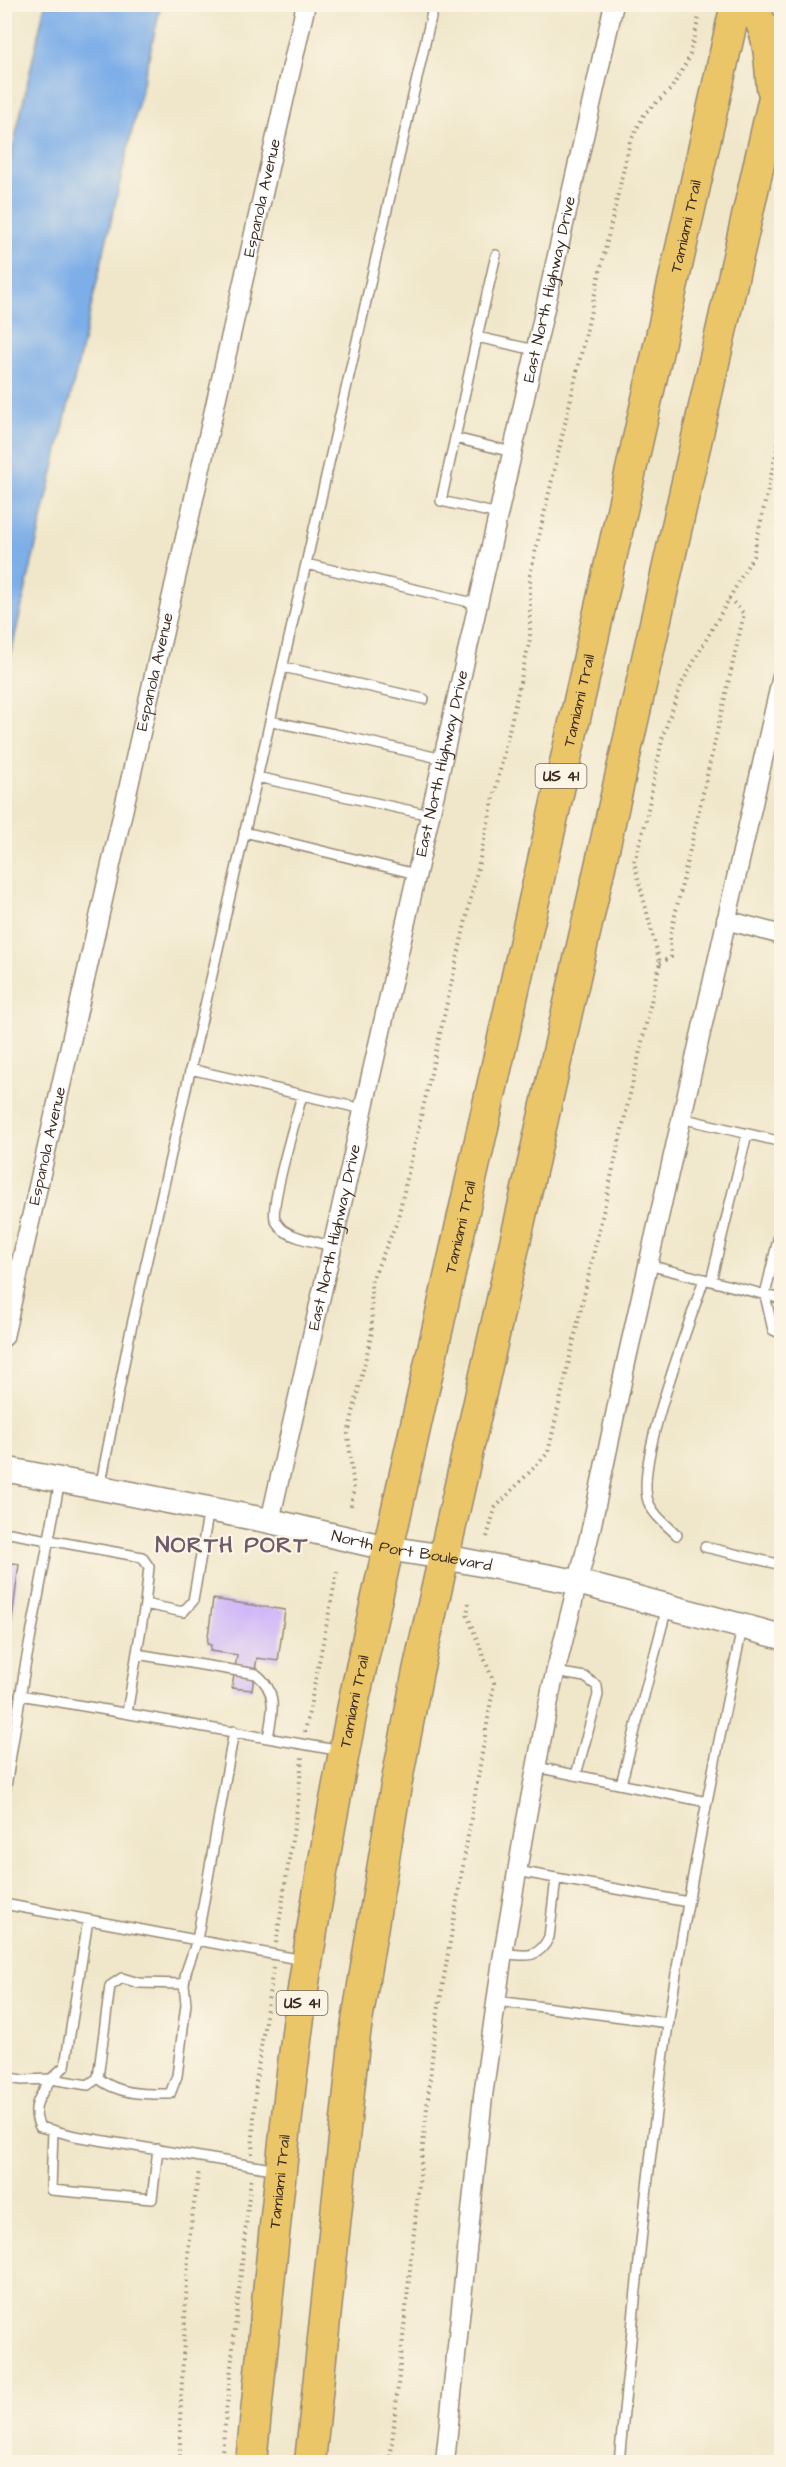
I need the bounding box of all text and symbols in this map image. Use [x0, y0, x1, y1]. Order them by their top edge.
street label: Espanola Avenue [238, 136, 286, 259]
street label: Tamiami Trail [665, 178, 707, 275]
street label: East North Highway Drive [518, 194, 581, 384]
street label: Espanola Avenue [131, 610, 179, 733]
street label: Tamiami Trail [558, 652, 600, 749]
street label: East North Highway Drive [410, 668, 474, 858]
road number: US 41 [536, 764, 586, 788]
street label: Espanola Avenue [23, 1084, 71, 1207]
street label: East North Highway Drive [303, 1142, 366, 1332]
street label: Tamiami Trail [439, 1179, 481, 1276]
street label: North Port Boulevard [330, 1525, 494, 1577]
district label: NORTH PORT [155, 1530, 309, 1561]
street label: Tamiami Trail [334, 1653, 375, 1750]
road number: US 41 [276, 1991, 328, 2015]
street label: Tamiami Trail [264, 2133, 296, 2229]

